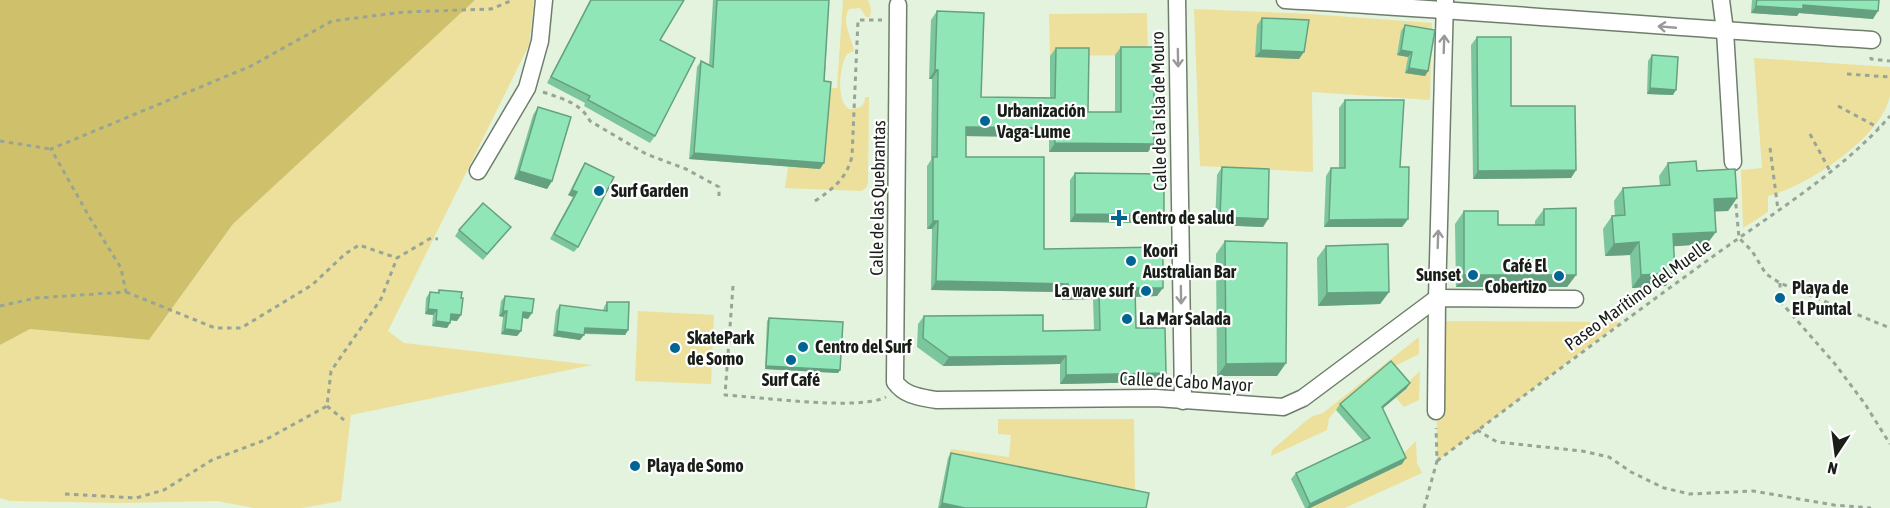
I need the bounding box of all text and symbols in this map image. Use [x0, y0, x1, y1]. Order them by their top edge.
one-way arrow [1658, 21, 1678, 32]
street label: Calle de la Isla de Mouro [1147, 31, 1170, 191]
one-way arrow [1439, 35, 1450, 55]
one-way arrow [1172, 48, 1184, 68]
place label: Urbanización Vaga-Lume [996, 100, 1086, 142]
marker: Urbanización Vaga-Lume [978, 114, 992, 128]
street label: Calle de las Quebrantas [866, 120, 889, 276]
place label: Surf Garden [611, 180, 689, 201]
marker: Surf Garden [592, 184, 606, 198]
place label: Centro de salud [1132, 207, 1234, 228]
marker: Centro de salud [1110, 209, 1128, 227]
one-way arrow [1433, 230, 1444, 250]
street label: Paseo Marítimo del Muelle [1560, 234, 1715, 355]
place label: Koori Australian Bar [1142, 240, 1237, 282]
marker: Koori Australian Bar [1124, 254, 1138, 268]
place label: Café El Cobertizo [1485, 255, 1547, 297]
place label: Sunset [1416, 264, 1462, 285]
marker: Sunset [1466, 268, 1480, 282]
marker: Café El Cobertizo [1552, 269, 1566, 283]
place label: Playa de El Puntal [1792, 277, 1852, 319]
place label: La wave surf [1054, 280, 1135, 301]
marker: La wave surf [1139, 284, 1153, 298]
one-way arrow [1176, 285, 1187, 305]
marker: Playa de El Puntal [1773, 291, 1787, 305]
place label: La Mar Salada [1139, 308, 1231, 329]
marker: La Mar Salada [1120, 312, 1134, 326]
place label: SkatePark de Somo [687, 327, 755, 369]
place label: Centro del Surf [815, 336, 913, 357]
marker: Centro del Surf [796, 340, 810, 354]
marker: SkatePark de Somo [668, 341, 682, 355]
marker: Surf Café [784, 353, 798, 367]
street label: Calle de Cabo Mayor [1119, 368, 1254, 396]
place label: Surf Café [762, 369, 820, 390]
north arrow [1806, 424, 1866, 484]
place label: Playa de Somo [647, 455, 744, 476]
marker: Playa de Somo [628, 459, 642, 473]
text: N [1826, 459, 1839, 478]

